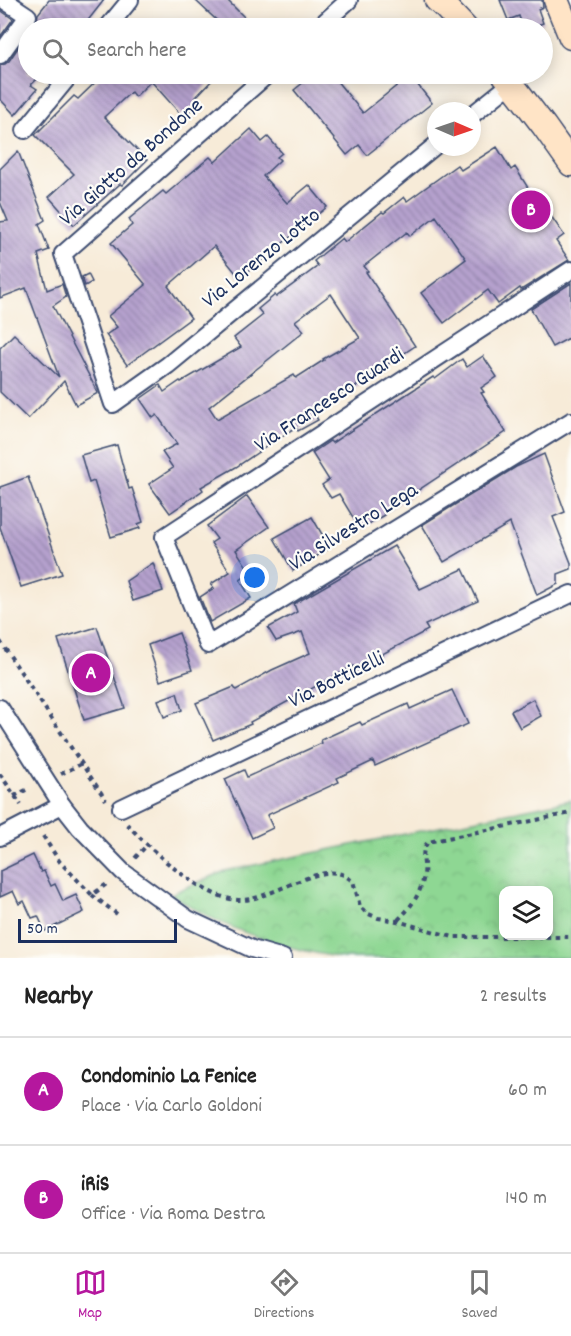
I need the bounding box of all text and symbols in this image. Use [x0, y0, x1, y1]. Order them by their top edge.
search box [18, 18, 553, 84]
icon: search [39, 35, 72, 68]
text: Search here [87, 36, 186, 67]
street label: Via Giotto da Bondone [53, 92, 211, 234]
north arrow [427, 102, 481, 156]
pin: B [512, 188, 550, 232]
street label: Via Lorenzo Lotto [196, 201, 328, 317]
street label: Via Francesco Guardi [249, 341, 411, 461]
street label: Via Silvestro Lega [284, 476, 425, 580]
your location [240, 563, 269, 592]
street label: Via Botticelli [284, 644, 390, 718]
pin: A [72, 650, 110, 696]
map controls [499, 886, 553, 940]
button: layers [499, 886, 553, 940]
scale bar [18, 916, 177, 944]
text: 50 m [27, 918, 58, 941]
text: Nearby [24, 979, 92, 1016]
text: 2 results [480, 983, 547, 1011]
text: Condominio La Fenice [81, 1062, 257, 1093]
text: A [38, 1077, 49, 1105]
text: 60 m [508, 1077, 547, 1105]
text: Place · Via Carlo Goldoni [81, 1093, 262, 1121]
text: iRiS [81, 1170, 109, 1201]
text: B [39, 1185, 48, 1213]
text: 140 m [505, 1185, 547, 1213]
text: Office · Via Roma Destra [81, 1201, 265, 1229]
tab: Map [74, 1266, 107, 1325]
tab: Directions [254, 1266, 314, 1325]
tab: Saved [462, 1266, 497, 1325]

